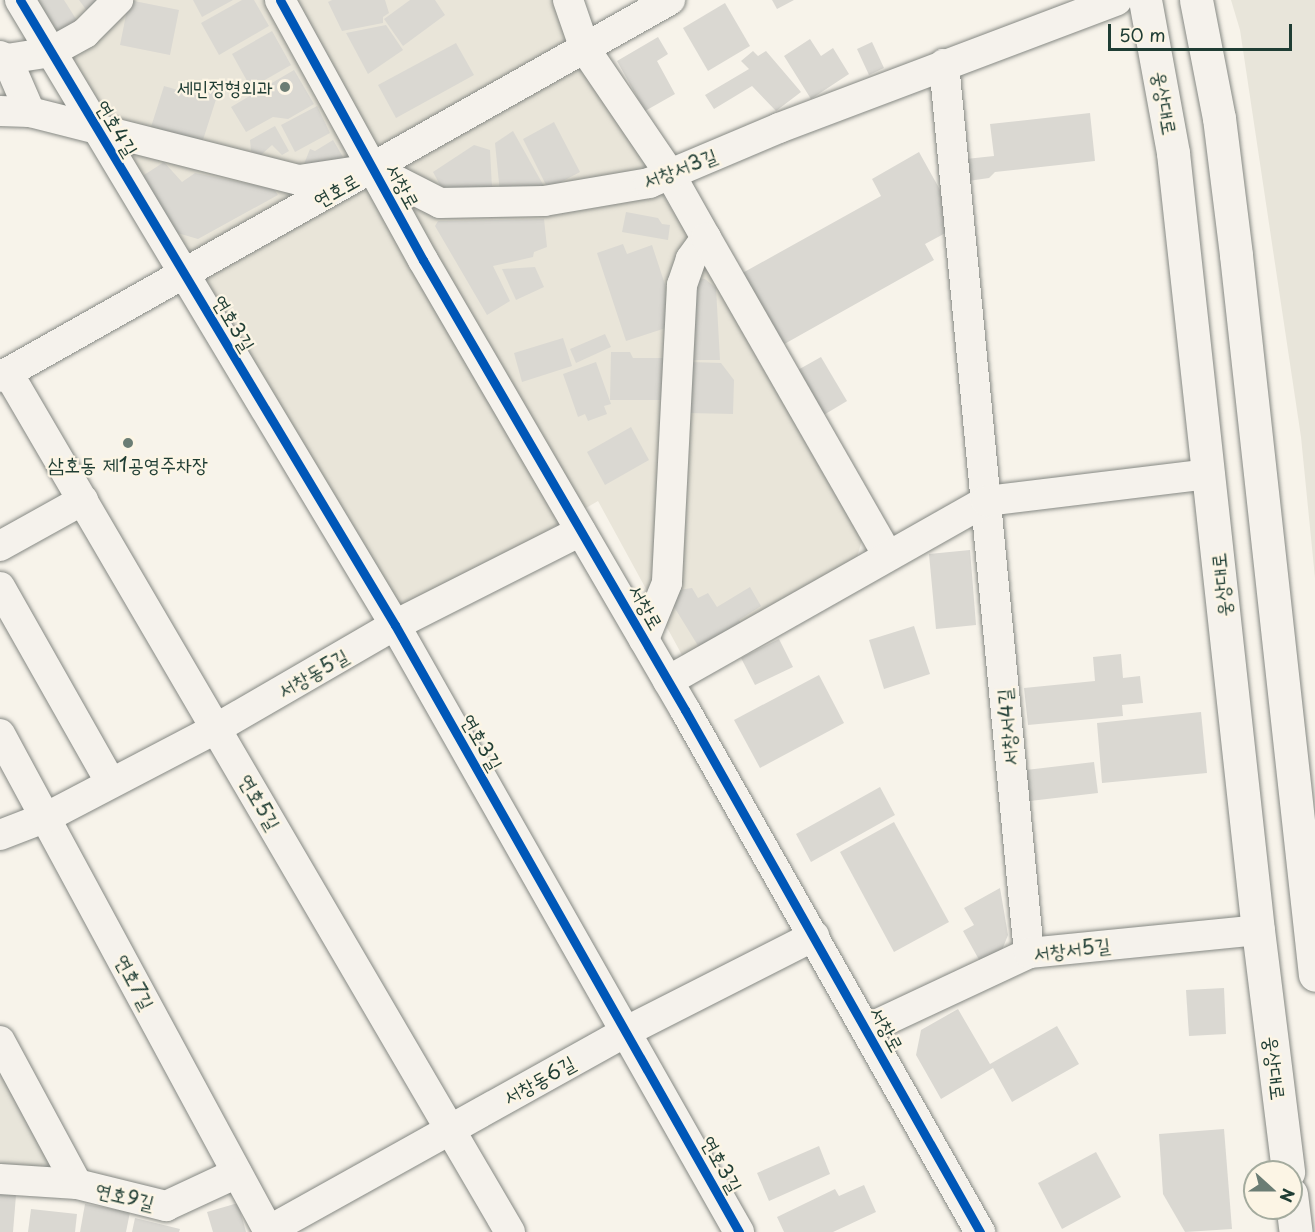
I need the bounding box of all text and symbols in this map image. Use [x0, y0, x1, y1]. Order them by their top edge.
scale bar [1111, 12, 1296, 50]
text: 50 m [1119, 21, 1166, 48]
street label: 웅상대로 [1148, 69, 1182, 137]
place label: 세민정형외과 [176, 75, 273, 99]
marker: 세민정형외과 [278, 80, 292, 94]
street label: 연호4길 [91, 95, 143, 161]
street label: 서창서3길 [639, 143, 721, 193]
street label: 서창로 [381, 159, 425, 213]
street label: 연호로 [309, 168, 363, 212]
street label: 연호3길 [208, 290, 260, 356]
marker: 삼호동 제1공영주차장 [121, 436, 135, 450]
place label: 삼호동 제1공영주차장 [48, 452, 208, 476]
street label: 웅상대로 [1206, 552, 1236, 618]
street label: 서창로 [624, 580, 668, 634]
street label: 서창동5길 [274, 643, 352, 703]
street label: 서창서4길 [992, 687, 1022, 767]
street label: 연호3길 [456, 709, 508, 775]
street label: 연호5길 [234, 770, 286, 834]
street label: 서창서5길 [1032, 932, 1112, 966]
street label: 연호7길 [110, 950, 160, 1014]
street label: 서창로 [865, 1002, 909, 1056]
street label: 웅상대로 [1259, 1035, 1291, 1101]
street label: 서창동6길 [499, 1051, 579, 1109]
street label: 연호3길 [697, 1131, 747, 1197]
north arrow [1243, 1160, 1303, 1220]
street label: 연호9길 [93, 1177, 157, 1215]
text: N [1274, 1186, 1301, 1206]

